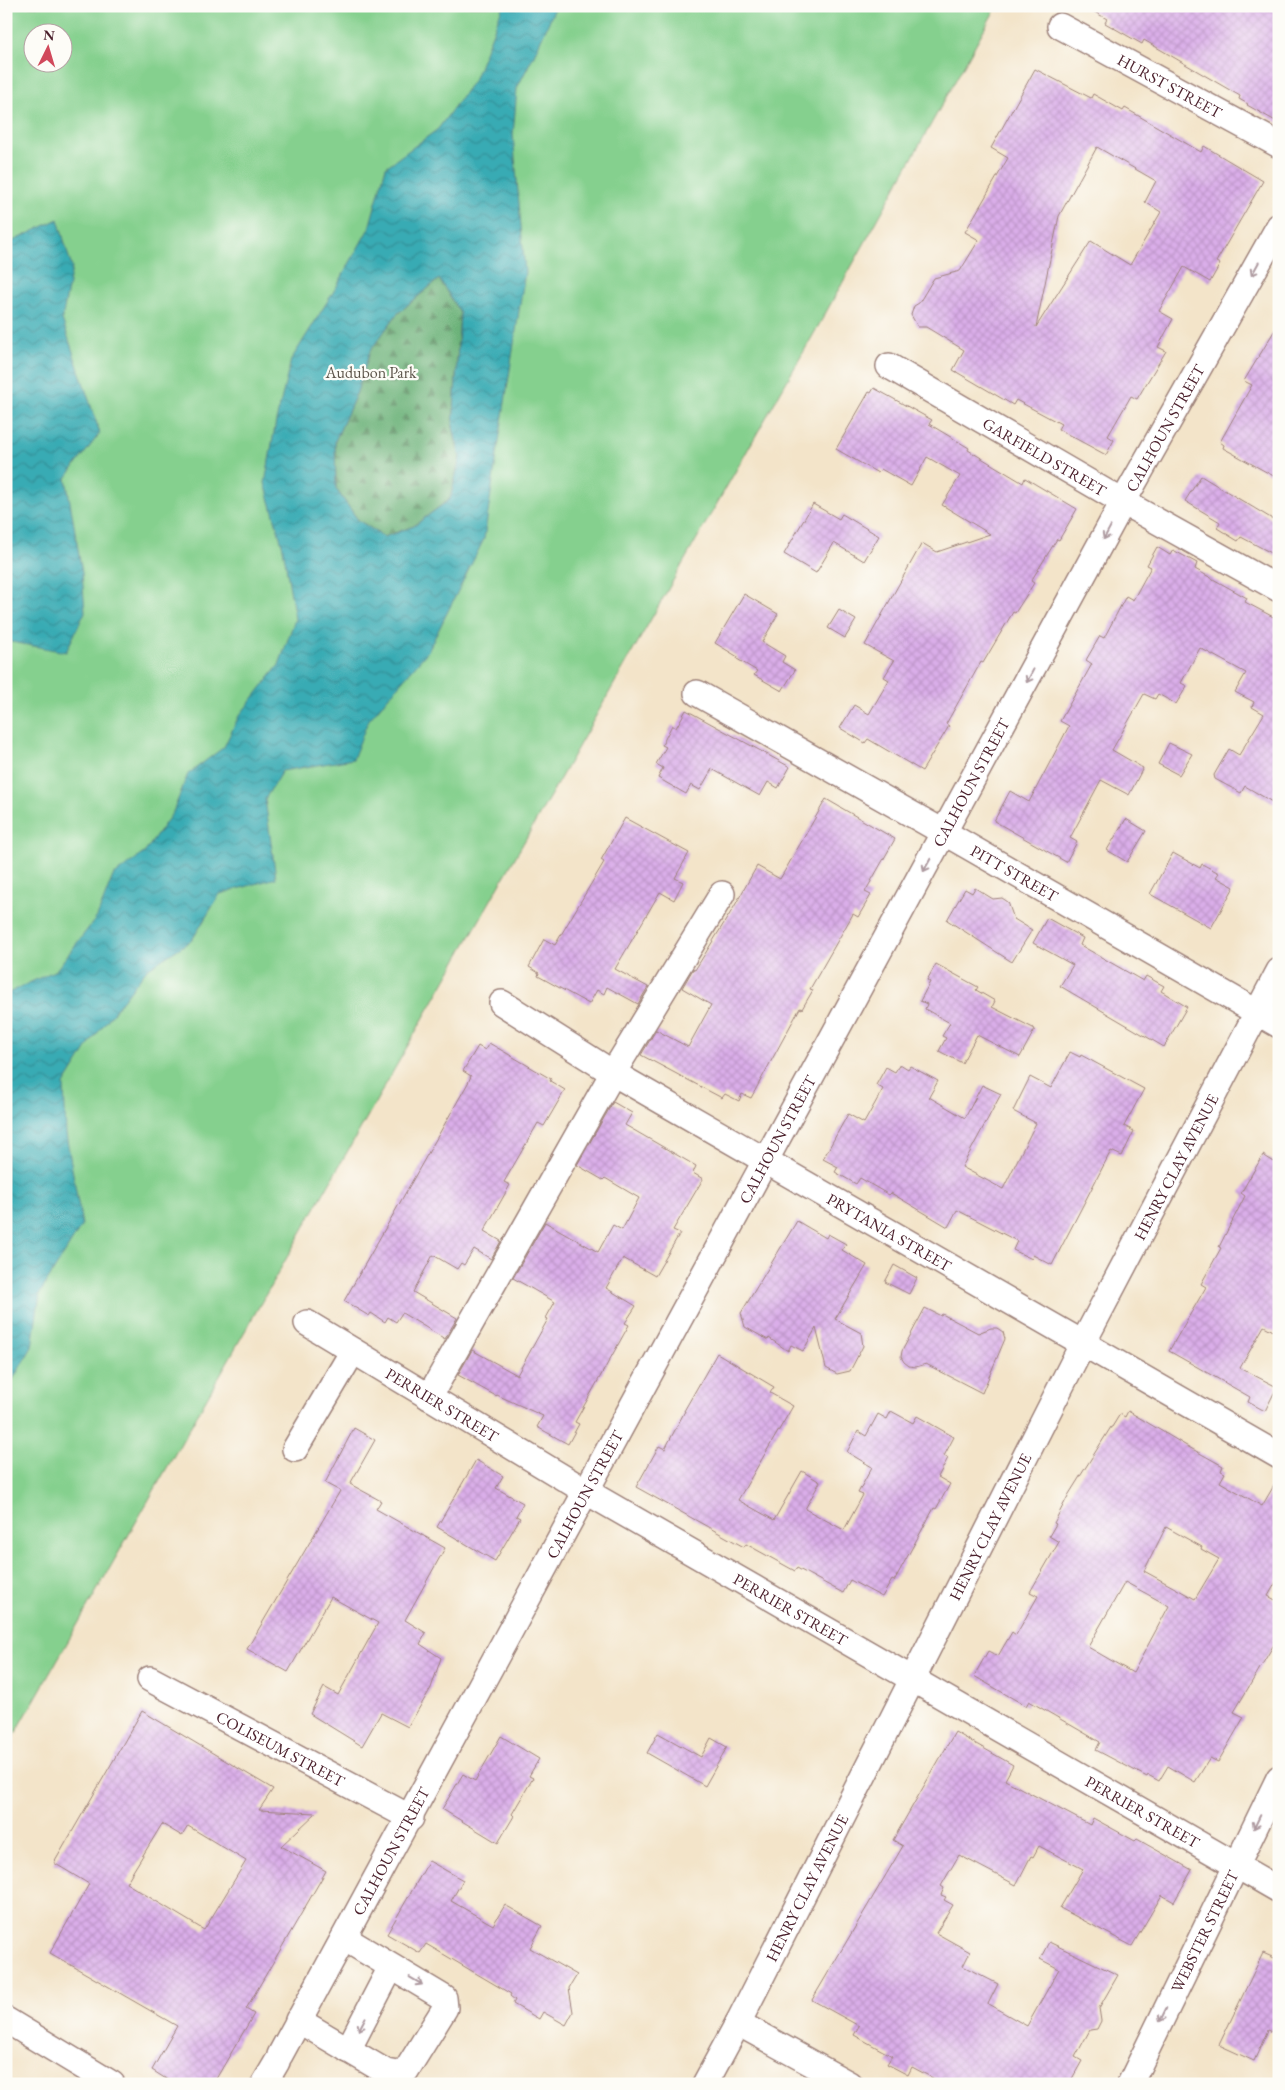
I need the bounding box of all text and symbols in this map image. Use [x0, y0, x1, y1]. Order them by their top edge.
north arrow [22, 22, 72, 72]
text: N [43, 26, 56, 45]
street label: HURST STREET [1114, 49, 1226, 123]
one-way arrow [1249, 261, 1259, 275]
street label: CALHOUN STREET [1120, 360, 1209, 496]
park label: Audubon Park [324, 362, 417, 383]
street label: GARFIELD STREET [979, 412, 1111, 501]
one-way arrow [1102, 525, 1112, 540]
one-way arrow [1025, 668, 1035, 683]
street label: CALHOUN STREET [927, 714, 1014, 850]
street label: PITT STREET [967, 840, 1062, 906]
one-way arrow [922, 857, 932, 872]
street label: CALHOUN STREET [734, 1071, 821, 1207]
street label: HENRY CLAY AVENUE [1129, 1090, 1223, 1244]
street label: PRYTANIA STREET [823, 1188, 956, 1276]
street label: PERRIER STREET [382, 1363, 503, 1447]
street label: CALHOUN STREET [541, 1426, 628, 1562]
street label: HENRY CLAY AVENUE [944, 1449, 1036, 1604]
street label: PERRIER STREET [730, 1568, 852, 1650]
street label: COLISEUM STREET [213, 1706, 349, 1792]
street label: PERRIER STREET [1082, 1770, 1204, 1853]
street label: CALHOUN STREET [347, 1783, 434, 1919]
street label: HENRY CLAY AVENUE [760, 1811, 853, 1965]
one-way arrow [1252, 1814, 1262, 1829]
street label: WEBSTER STREET [1166, 1866, 1243, 1996]
one-way arrow [408, 1977, 422, 1987]
one-way arrow [1158, 2007, 1168, 2022]
one-way arrow [357, 2016, 366, 2031]

